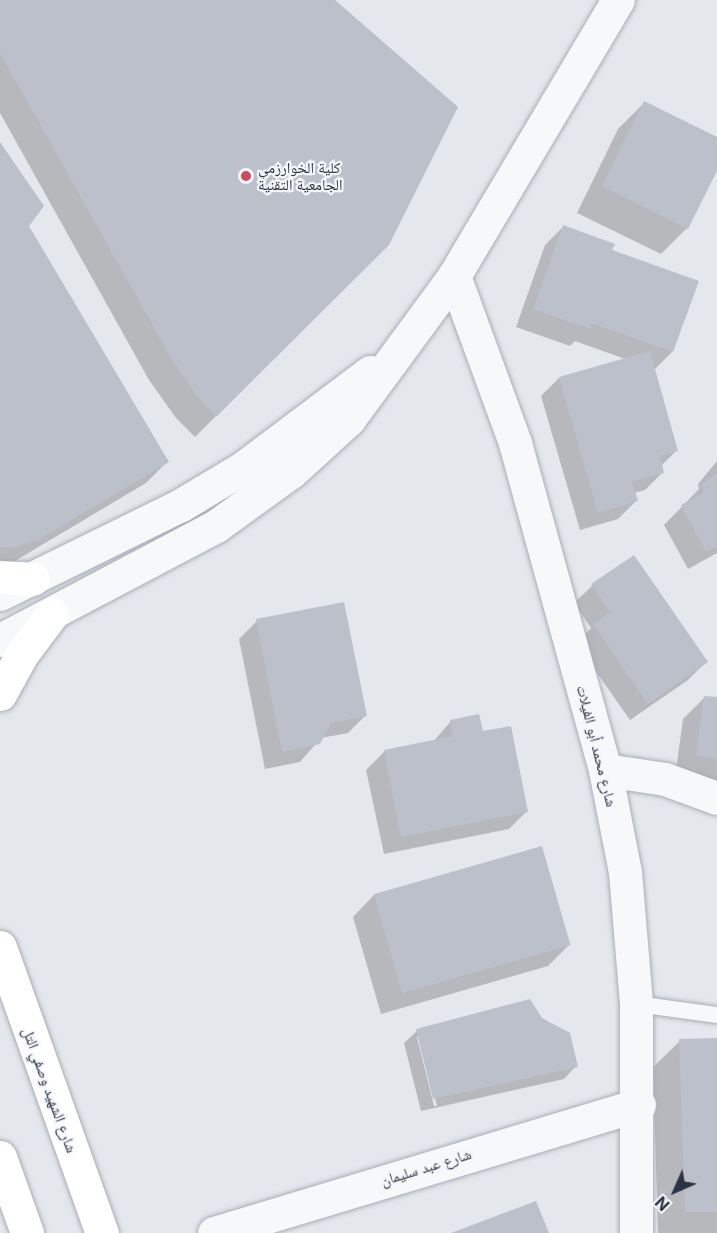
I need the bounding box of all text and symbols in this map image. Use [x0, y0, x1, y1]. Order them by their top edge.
place label: كلية الخوارزمي الجامعية التقنية [258, 158, 342, 193]
marker: كلية الخوارزمي الجامعية التقنية [239, 169, 253, 183]
street label: شارع محمد أبو الفيلات [573, 683, 621, 809]
street label: شارع الشهيد وصفي التل [19, 1025, 81, 1155]
street label: شارع عبد سليمان [379, 1145, 473, 1189]
north arrow [645, 1161, 705, 1221]
text: N [651, 1192, 674, 1215]

